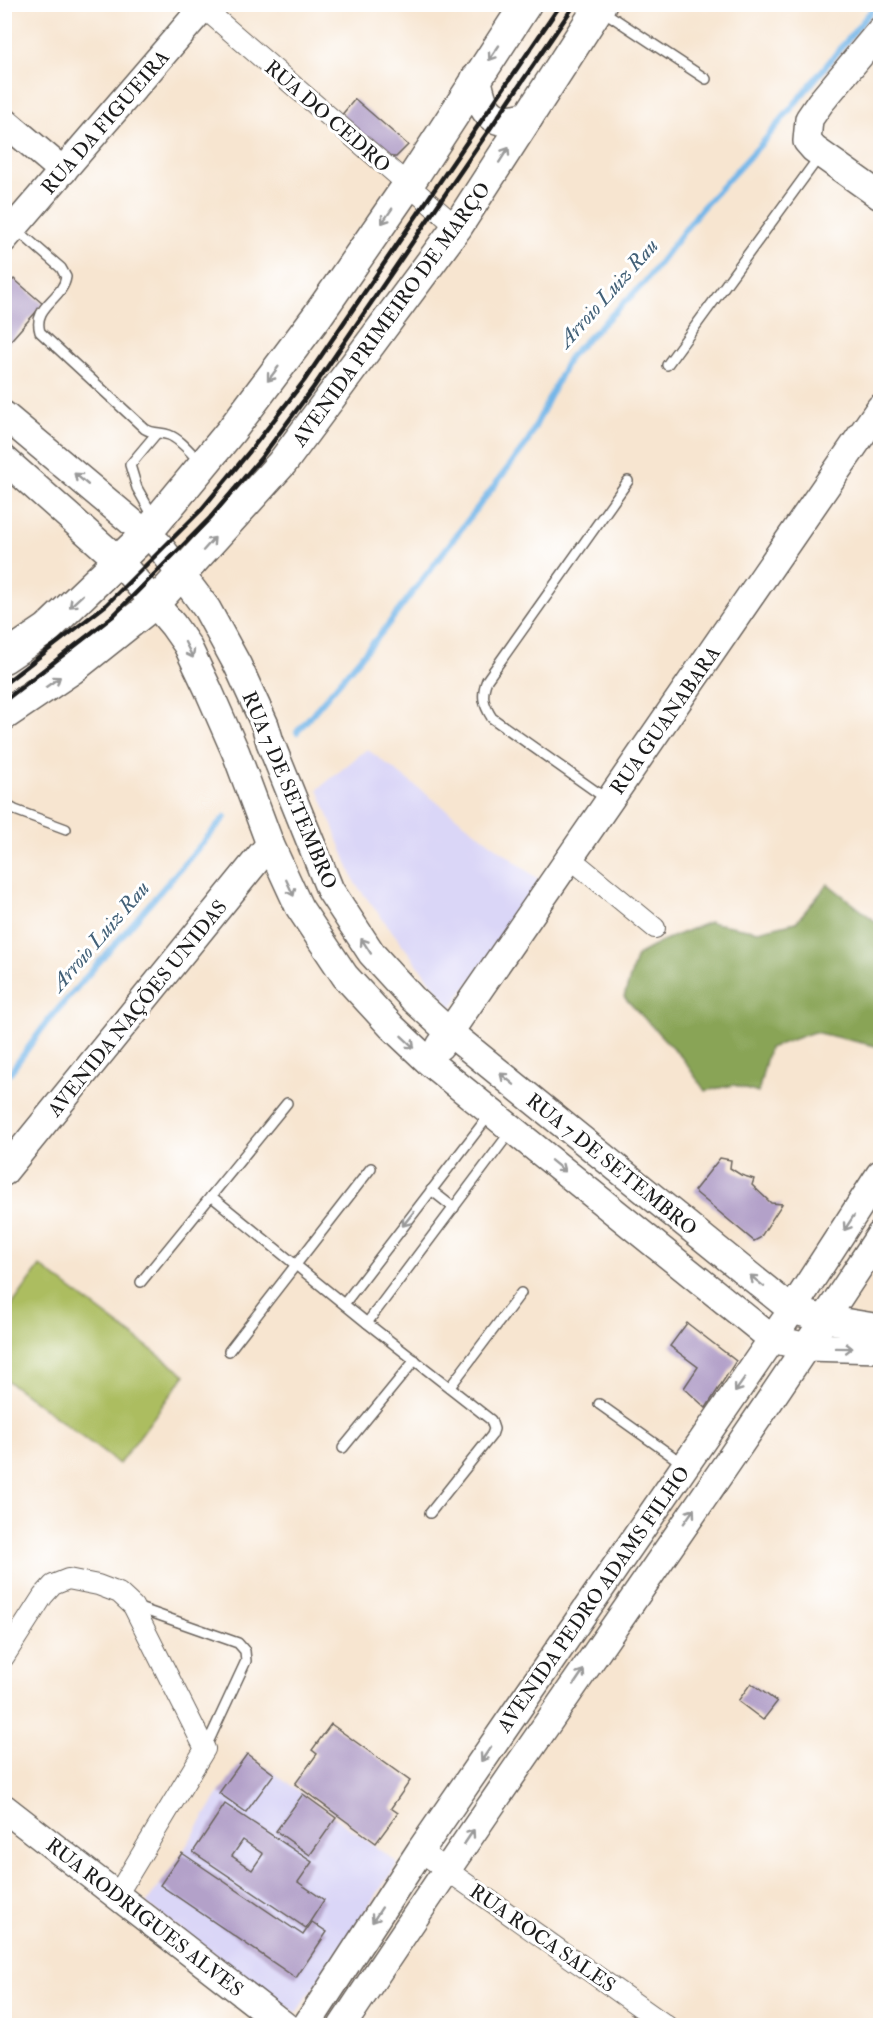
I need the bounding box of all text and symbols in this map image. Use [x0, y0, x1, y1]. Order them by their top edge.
one-way arrow [488, 44, 500, 61]
street label: RUA DA FIGUEIRA [36, 45, 175, 200]
street label: RUA DO CEDRO [259, 55, 396, 178]
one-way arrow [498, 148, 510, 164]
street label: AVENIDA PRIMEIRO DE MARÇO [286, 177, 496, 452]
one-way arrow [381, 207, 393, 224]
water label: Arroio Luiz Rau [551, 233, 664, 355]
one-way arrow [267, 366, 279, 382]
one-way arrow [73, 472, 89, 485]
one-way arrow [202, 537, 216, 552]
one-way arrow [69, 594, 84, 608]
one-way arrow [184, 641, 196, 659]
street label: RUA GUANABARA [605, 641, 726, 799]
one-way arrow [44, 676, 60, 688]
street label: RUA 7 DE SETEMBRO [237, 688, 343, 893]
water label: Arroio Luiz Rau [44, 876, 156, 999]
one-way arrow [285, 878, 297, 896]
street label: AVENIDA NAÇÕES UNIDAS [41, 894, 233, 1123]
one-way arrow [360, 937, 373, 954]
one-way arrow [400, 1034, 415, 1049]
one-way arrow [499, 1073, 515, 1086]
street label: RUA 7 DE SETEMBRO [521, 1088, 702, 1241]
one-way arrow [550, 1159, 565, 1173]
one-way arrow [402, 1211, 415, 1227]
one-way arrow [842, 1215, 855, 1232]
one-way arrow [749, 1275, 765, 1288]
one-way arrow [833, 1342, 853, 1354]
one-way arrow [734, 1377, 746, 1393]
street label: AVENIDA PEDRO ADAMS FILHO [491, 1461, 695, 1738]
one-way arrow [684, 1508, 696, 1525]
one-way arrow [573, 1669, 585, 1685]
one-way arrow [480, 1745, 492, 1761]
one-way arrow [463, 1830, 475, 1846]
street label: RUA RODRIGUES ALVES [41, 1833, 248, 2002]
street label: RUA ROCA SALES [465, 1879, 621, 1998]
one-way arrow [371, 1906, 383, 1923]

